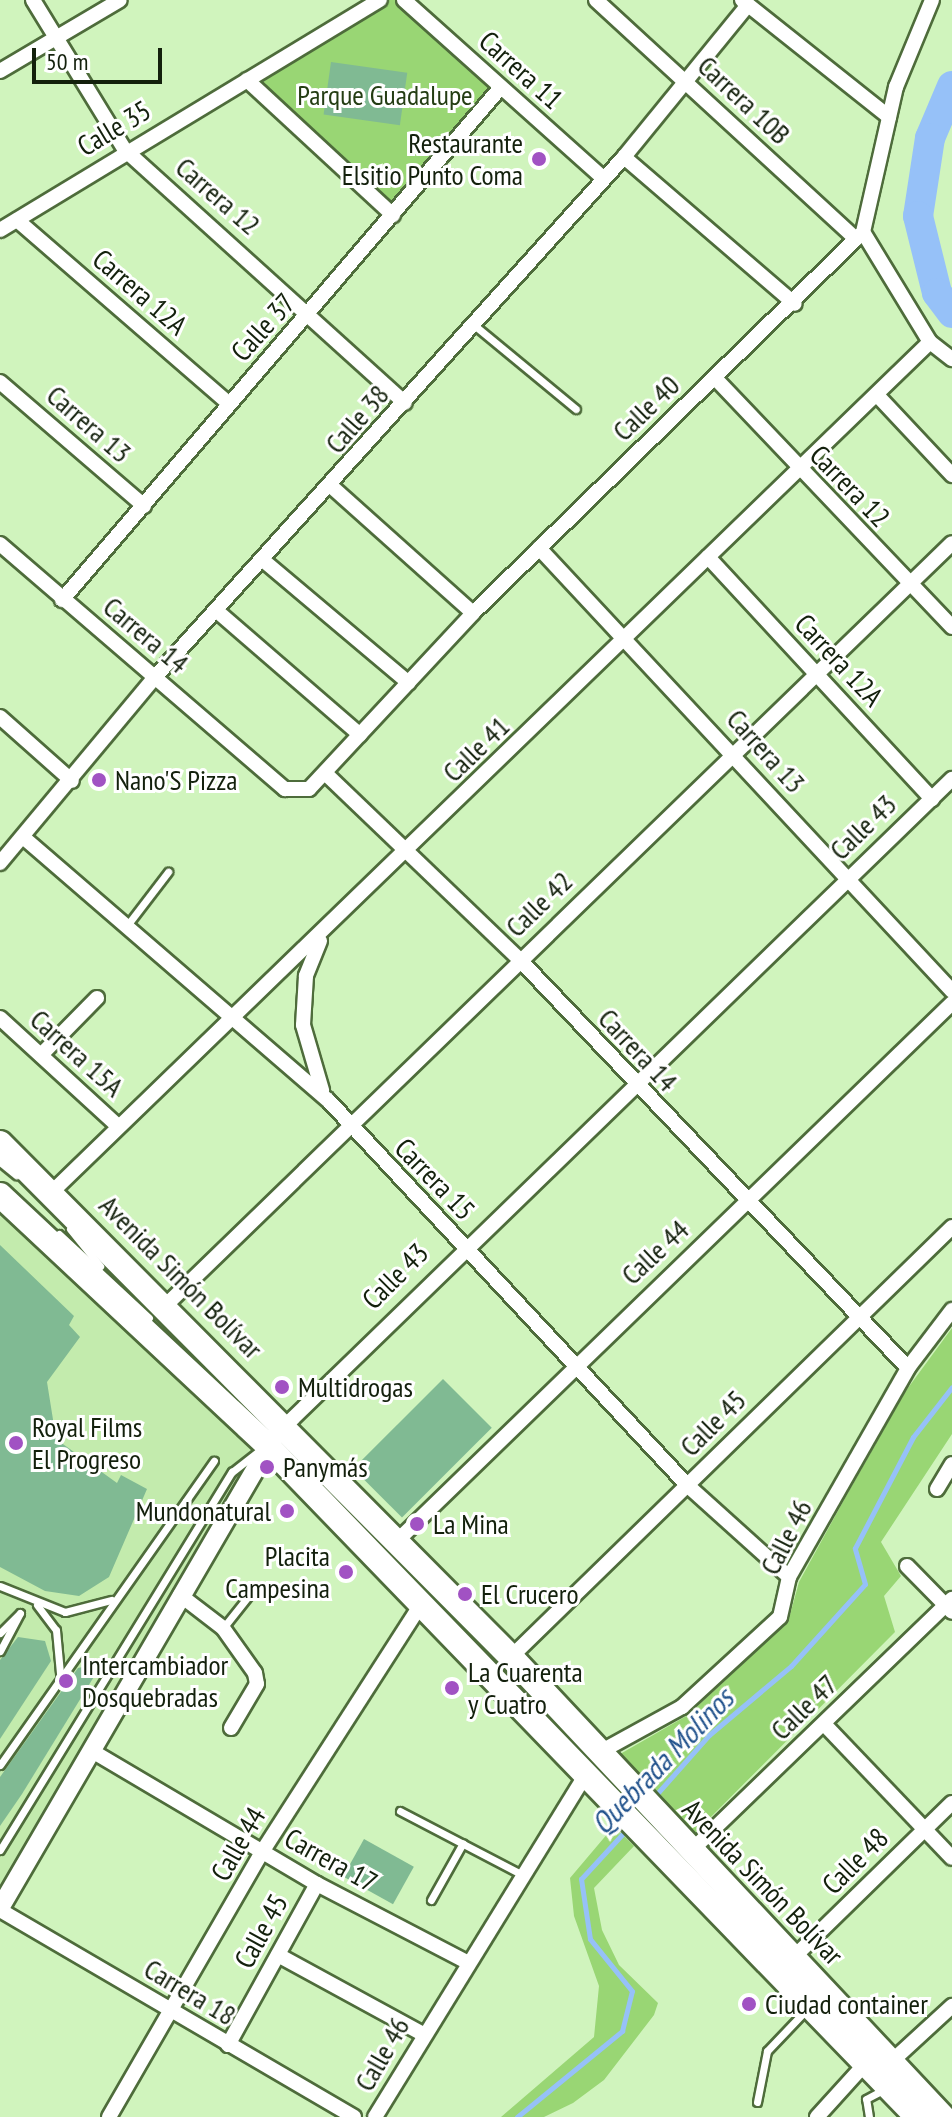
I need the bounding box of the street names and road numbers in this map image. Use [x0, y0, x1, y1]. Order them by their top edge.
street label: Carrera 11 [472, 24, 570, 116]
street label: Carrera 10B [691, 49, 797, 151]
street label: Calle 35 [71, 93, 157, 163]
street label: Carrera 12 [169, 150, 267, 242]
street label: Carrera 12A [86, 242, 194, 342]
street label: Calle 37 [224, 286, 302, 368]
street label: Calle 40 [606, 368, 686, 448]
street label: Carrera 13 [40, 378, 138, 470]
street label: Calle 38 [318, 378, 396, 460]
street label: Carrera 12 [803, 438, 897, 534]
street label: Carrera 14 [97, 590, 195, 680]
street label: Carrera 12A [788, 607, 890, 713]
street label: Carrera 13 [720, 702, 812, 800]
street label: Calle 41 [436, 709, 516, 789]
street label: Calle 43 [823, 787, 903, 867]
street label: Calle 42 [499, 864, 579, 944]
street label: Carrera 15A [23, 1002, 131, 1104]
street label: Carrera 14 [591, 1002, 685, 1098]
street label: Carrera 15 [388, 1131, 482, 1227]
street label: Avenida Simón Bolívar [93, 1189, 269, 1365]
street label: Calle 44 [615, 1213, 695, 1291]
street label: Calle 43 [355, 1236, 435, 1316]
street label: Calle 45 [673, 1383, 753, 1463]
street label: Calle 46 [753, 1494, 819, 1580]
street label: Calle 47 [764, 1667, 844, 1747]
street label: Avenida Simón Bolívar [676, 1792, 850, 1972]
street label: Calle 44 [204, 1801, 272, 1887]
street label: Carrera 17 [279, 1821, 383, 1899]
street label: Calle 48 [815, 1821, 895, 1901]
street label: Calle 45 [227, 1888, 295, 1974]
street label: Carrera 18 [138, 1952, 242, 2032]
street label: Calle 46 [348, 2011, 416, 2097]

